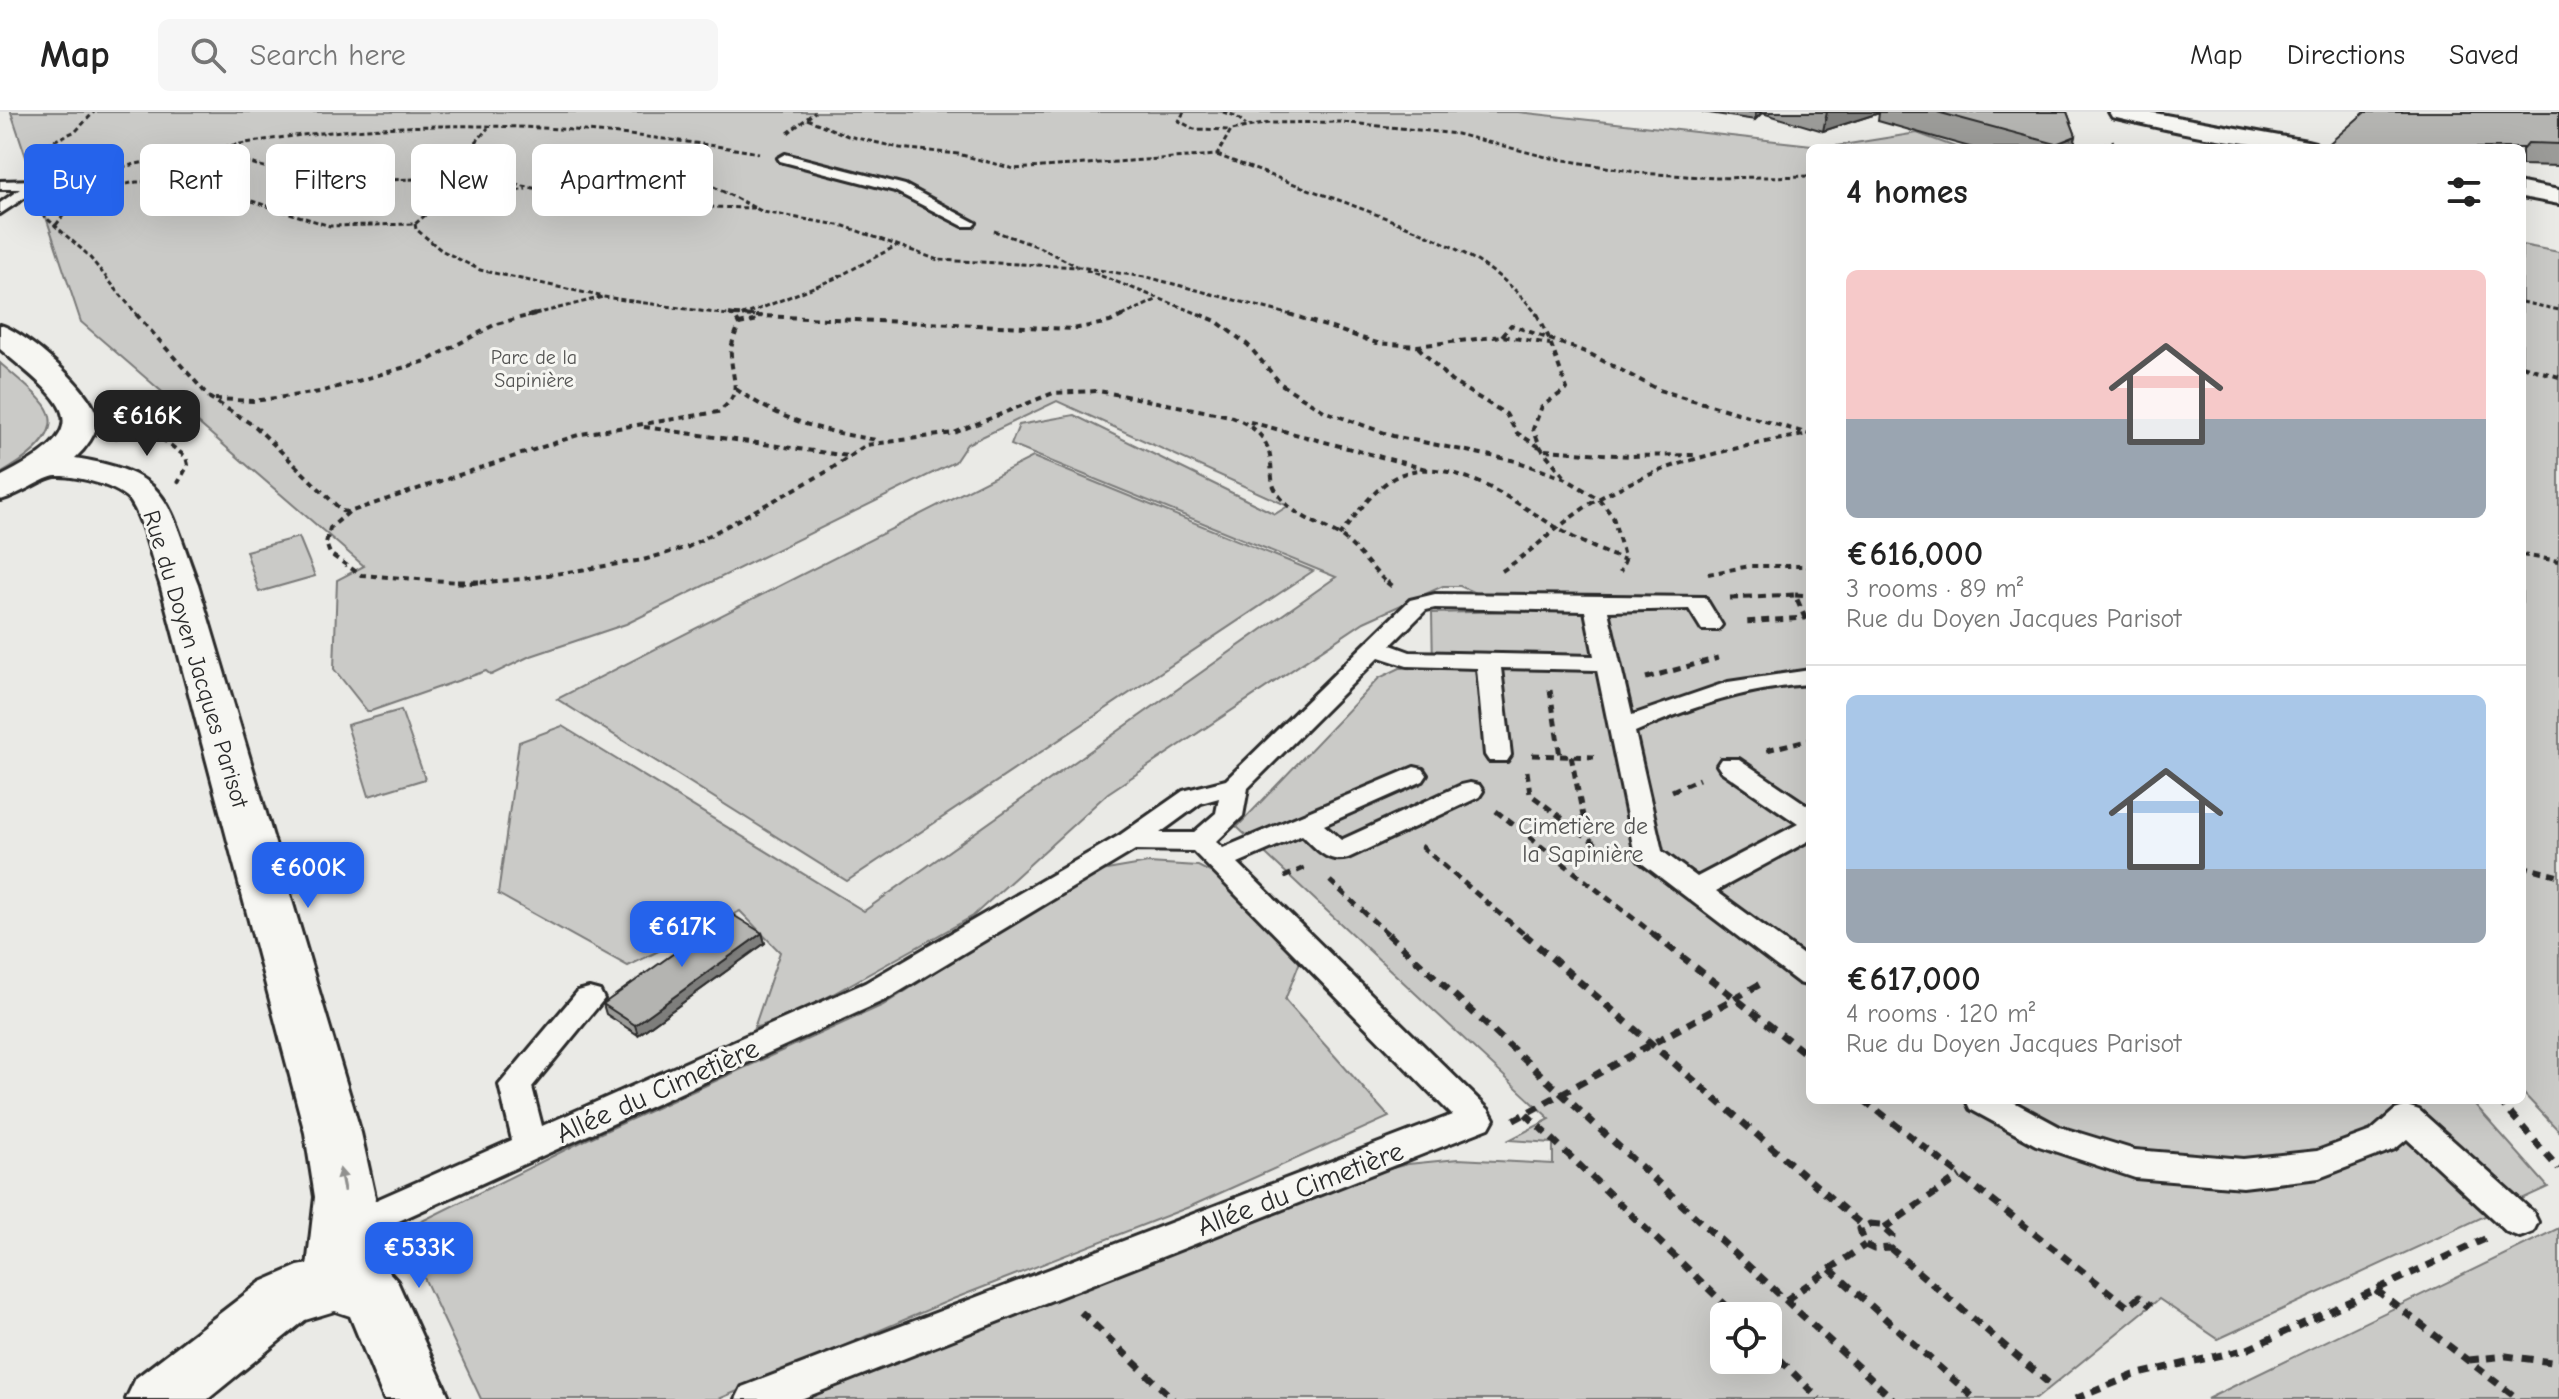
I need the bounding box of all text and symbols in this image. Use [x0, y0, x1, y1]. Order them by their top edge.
search box [158, 19, 718, 91]
text: Map [40, 33, 110, 77]
icon: search [186, 33, 230, 77]
text: Search here [250, 38, 406, 73]
text: Map [2190, 39, 2243, 71]
text: Directions [2287, 39, 2405, 71]
text: Saved [2449, 39, 2519, 71]
chip: Buy [24, 144, 124, 216]
chip: Rent [140, 144, 250, 216]
chip: Filters [266, 144, 395, 216]
chip: New [411, 144, 516, 216]
chip: Apartment [532, 144, 713, 216]
icon: filters [2442, 170, 2486, 214]
text: 4 homes [1846, 172, 1968, 212]
icon: home [2094, 322, 2238, 466]
park label: Parc de la Sapinière [491, 346, 577, 392]
pin: €616K [91, 390, 203, 458]
text: €616K [112, 401, 182, 431]
street label: Rue du Doyen Jacques Parisot [137, 507, 255, 812]
text: €616,000 [1846, 534, 1983, 574]
text: 3 rooms · 89 m² [1846, 574, 2023, 604]
text: Rue du Doyen Jacques Parisot [1846, 604, 2181, 634]
icon: home [2094, 747, 2238, 891]
park label: Cimetière de la Sapinière [1518, 812, 1648, 868]
pin: €600K [252, 842, 364, 910]
text: €600K [270, 853, 346, 883]
pin: €617K [626, 901, 738, 969]
text: €617K [648, 912, 716, 942]
text: €617,000 [1846, 959, 1981, 999]
text: 4 rooms · 120 m² [1846, 999, 2035, 1029]
text: Rue du Doyen Jacques Parisot [1846, 1029, 2181, 1059]
street label: Allée du Cimetière [551, 1032, 764, 1150]
street label: Allée du Cimetière [1193, 1135, 1408, 1243]
one-way arrow [335, 1167, 347, 1192]
pin: €533K [363, 1222, 475, 1290]
text: €533K [383, 1233, 455, 1263]
map controls [1710, 1302, 1782, 1374]
button: locate [1710, 1302, 1782, 1374]

